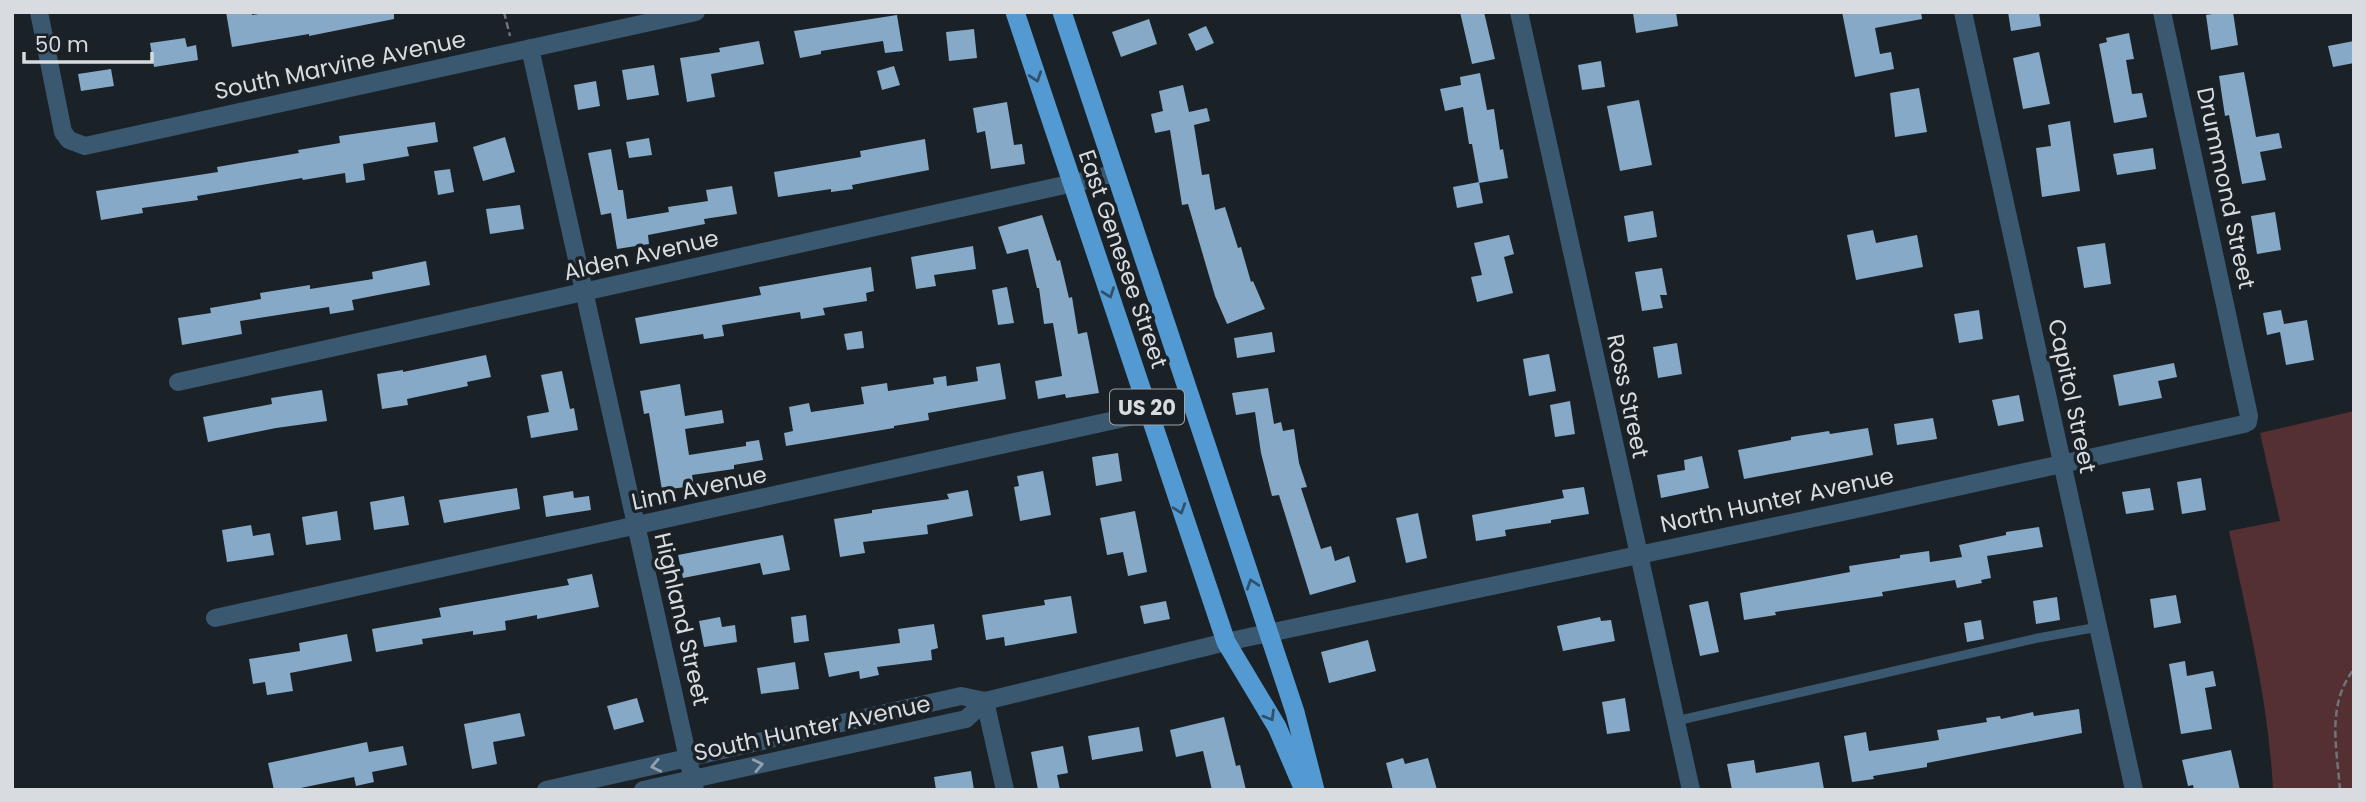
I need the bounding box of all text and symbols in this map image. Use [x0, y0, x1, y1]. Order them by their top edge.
scale bar [24, 21, 152, 65]
street label: South Marvine Avenue [211, 23, 469, 107]
text: 50 m [35, 30, 89, 59]
one-way arrow [1028, 70, 1042, 83]
street label: Drummond Street [2189, 84, 2263, 292]
street label: East Genesee Street [1071, 146, 1175, 372]
street label: Alden Avenue [560, 222, 722, 288]
one-way arrow [1101, 286, 1115, 298]
street label: Capitol Street [2040, 316, 2104, 476]
street label: Ross Street [1599, 331, 1657, 461]
road number: US 20 [1110, 390, 1184, 424]
street label: Linn Avenue [628, 458, 770, 518]
street label: North Hunter Avenue [1657, 460, 1897, 540]
one-way arrow [1172, 502, 1186, 514]
street label: Highland Street [647, 529, 717, 709]
one-way arrow [1246, 579, 1260, 591]
street label: South Hunter Avenue [691, 687, 933, 769]
one-way arrow [1262, 709, 1275, 722]
one-way arrow [650, 758, 662, 773]
one-way arrow [752, 758, 764, 773]

